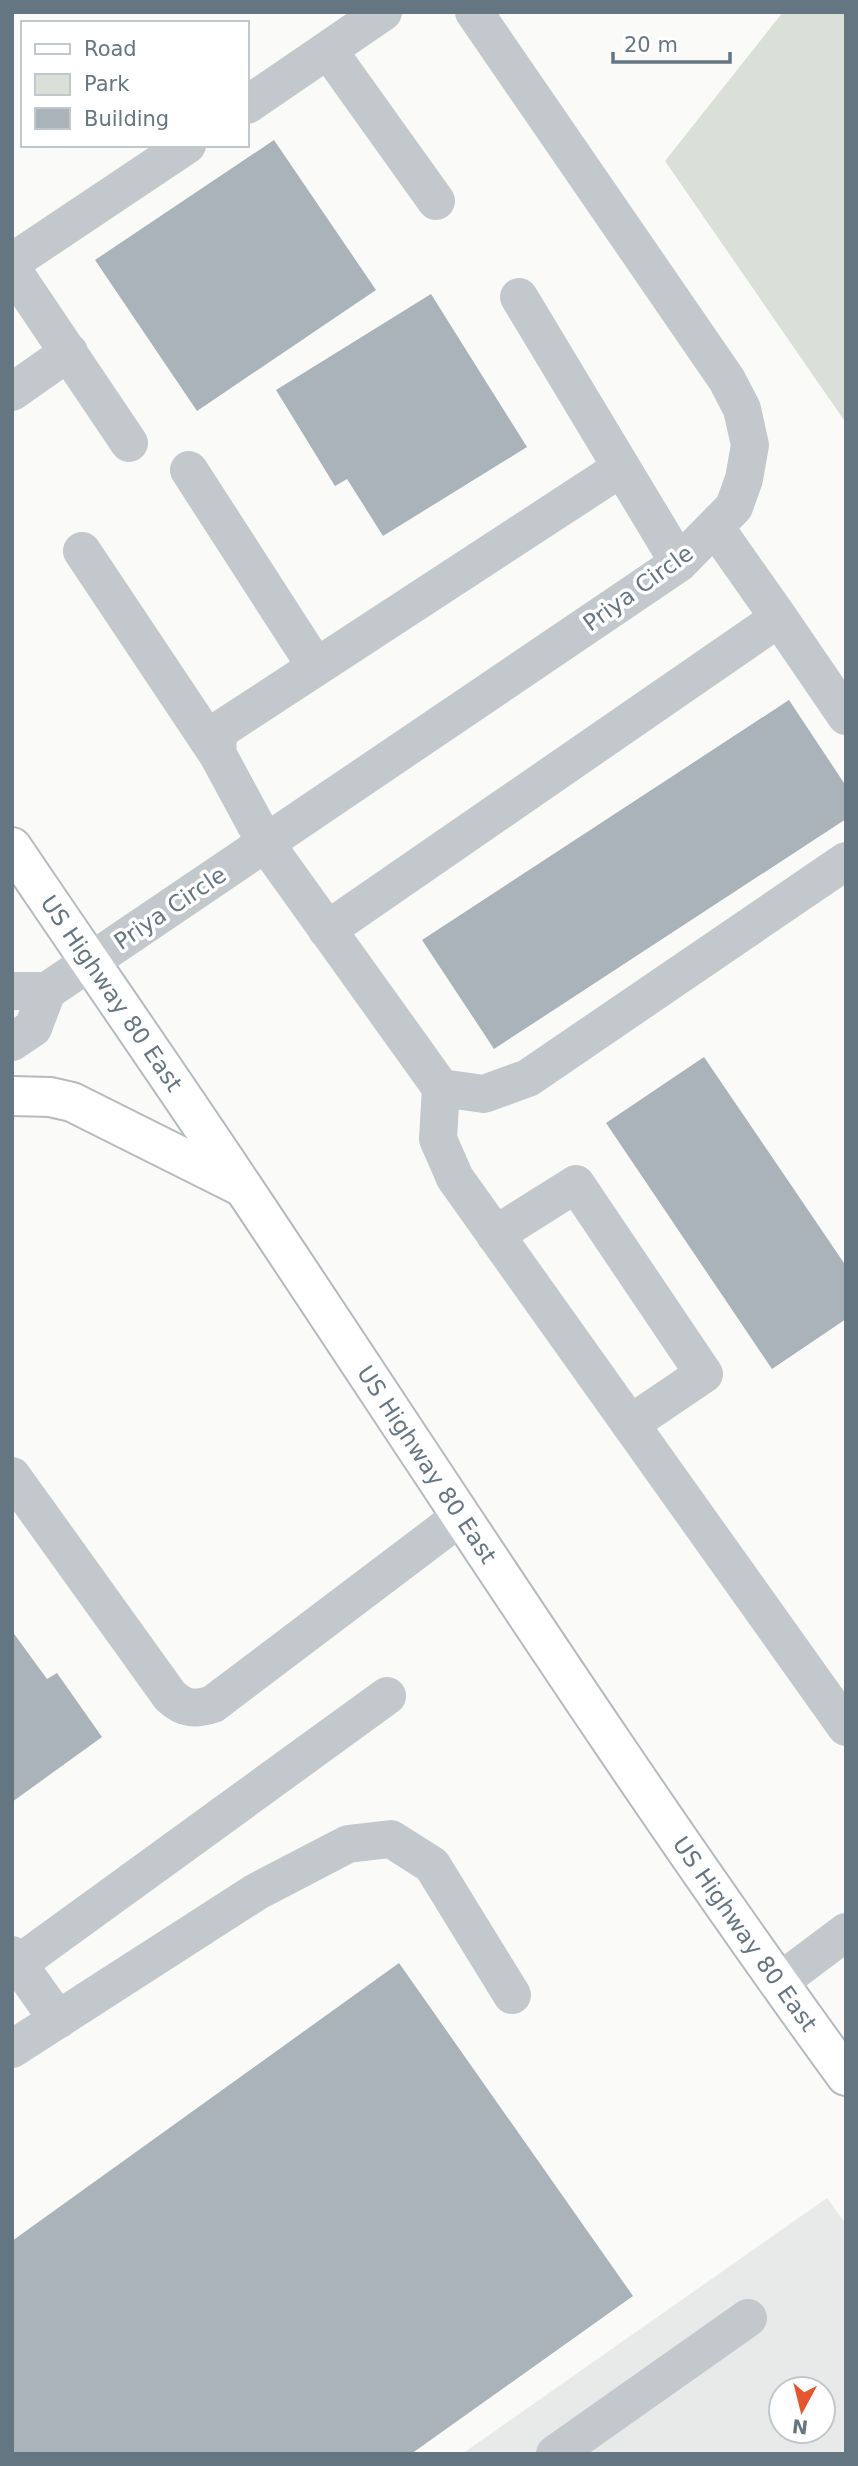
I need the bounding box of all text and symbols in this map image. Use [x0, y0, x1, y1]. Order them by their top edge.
legend [21, 21, 248, 147]
scale bar [613, 21, 730, 65]
text: 20 m [624, 33, 678, 57]
text: Road [84, 37, 137, 61]
text: Park [84, 72, 130, 96]
text: Building [84, 107, 169, 131]
street label: Priya Circle [578, 540, 698, 636]
street label: Priya Circle [109, 861, 231, 955]
street label: US Highway 80 East [36, 890, 188, 1096]
street label: US Highway 80 East [352, 1361, 502, 1568]
street label: US Highway 80 East [668, 1832, 822, 2036]
north arrow [767, 2375, 837, 2445]
text: N [791, 2415, 809, 2439]

